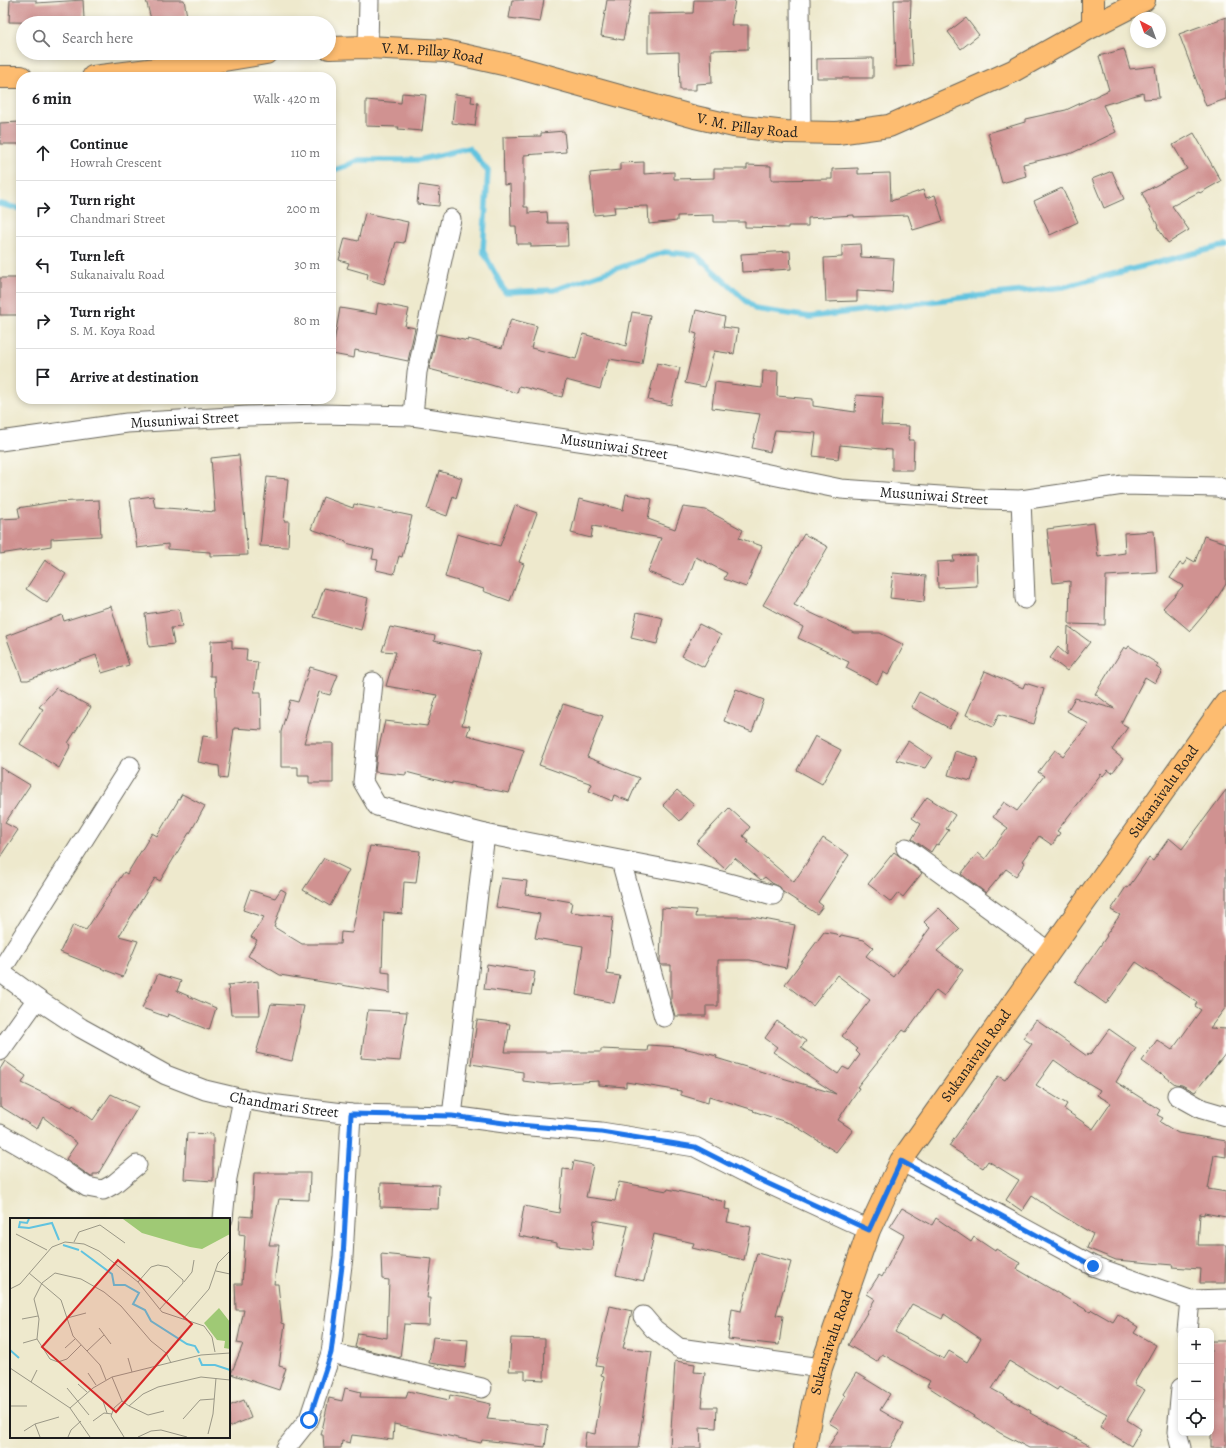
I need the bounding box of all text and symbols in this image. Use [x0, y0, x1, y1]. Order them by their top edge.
north arrow [1130, 12, 1166, 48]
search box [16, 16, 336, 60]
icon: search [30, 27, 52, 49]
text: Search here [62, 28, 133, 48]
street label: V. M. Pillay Road [380, 38, 486, 69]
text: 6 min [32, 87, 72, 110]
text: Walk · 420 m [253, 90, 320, 107]
street label: V. M. Pillay Road [694, 108, 799, 142]
text: Continue [70, 134, 128, 154]
icon: ahead [32, 142, 54, 164]
text: 110 m [291, 144, 320, 161]
text: Howrah Crescent [70, 154, 162, 171]
text: Turn right [70, 190, 135, 210]
icon: right [32, 198, 54, 220]
text: 200 m [287, 200, 320, 217]
text: Chandmari Street [70, 210, 165, 227]
text: Turn left [70, 246, 125, 266]
icon: left [32, 254, 54, 276]
text: 30 m [294, 256, 320, 273]
text: Sukanaivalu Road [70, 266, 165, 283]
text: Turn right [70, 302, 135, 322]
icon: right [32, 310, 54, 332]
text: 80 m [293, 312, 320, 329]
text: S. M. Koya Road [70, 322, 155, 339]
icon: arrive [32, 366, 54, 388]
text: Arrive at destination [70, 367, 199, 387]
street label: Musuniwai Street [130, 407, 239, 433]
street label: Musuniwai Street [559, 428, 669, 464]
street label: Musuniwai Street [879, 482, 988, 509]
street label: Sukanaivalu Road [1124, 740, 1204, 842]
street label: Sukanaivalu Road [936, 1005, 1016, 1106]
street label: Chandmari Street [228, 1086, 340, 1122]
inset map [10, 1218, 230, 1438]
route end [1084, 1257, 1102, 1275]
street label: Sukanaivalu Road [805, 1286, 858, 1397]
map controls [1178, 1328, 1214, 1436]
button: + [1178, 1328, 1214, 1364]
button: − [1178, 1364, 1214, 1400]
button: locate [1178, 1400, 1214, 1436]
route start [300, 1411, 318, 1429]

